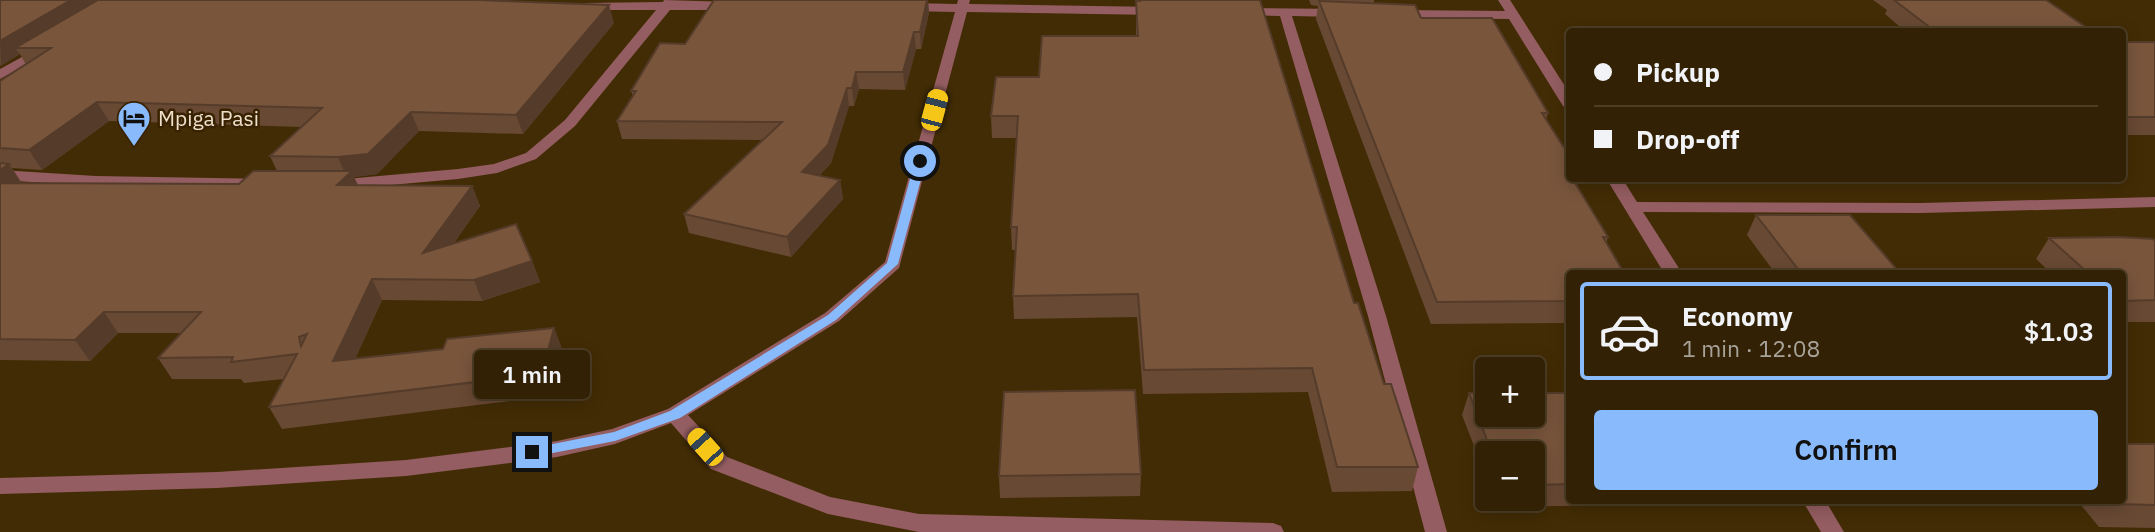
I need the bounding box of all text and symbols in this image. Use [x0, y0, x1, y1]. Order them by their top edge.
text: Pickup [1636, 55, 1720, 89]
car [919, 87, 950, 133]
hotel icon: Mpiga Pasi [115, 99, 153, 148]
place label: Mpiga Pasi [158, 104, 259, 132]
text: Drop-off [1636, 122, 1739, 156]
route start [904, 145, 936, 177]
text: Economy [1682, 299, 1793, 333]
icon: car [1598, 300, 1661, 363]
text: $1.03 [2024, 314, 2094, 348]
text: 1 min · 12:08 [1682, 333, 1820, 363]
callout: 1 min [474, 350, 590, 400]
map controls [1475, 357, 1545, 511]
button: + [1475, 357, 1545, 427]
text: 1 min [502, 359, 562, 389]
button: Confirm [1594, 410, 2098, 490]
car [684, 424, 727, 470]
route end [516, 436, 548, 468]
button: − [1475, 441, 1545, 511]

